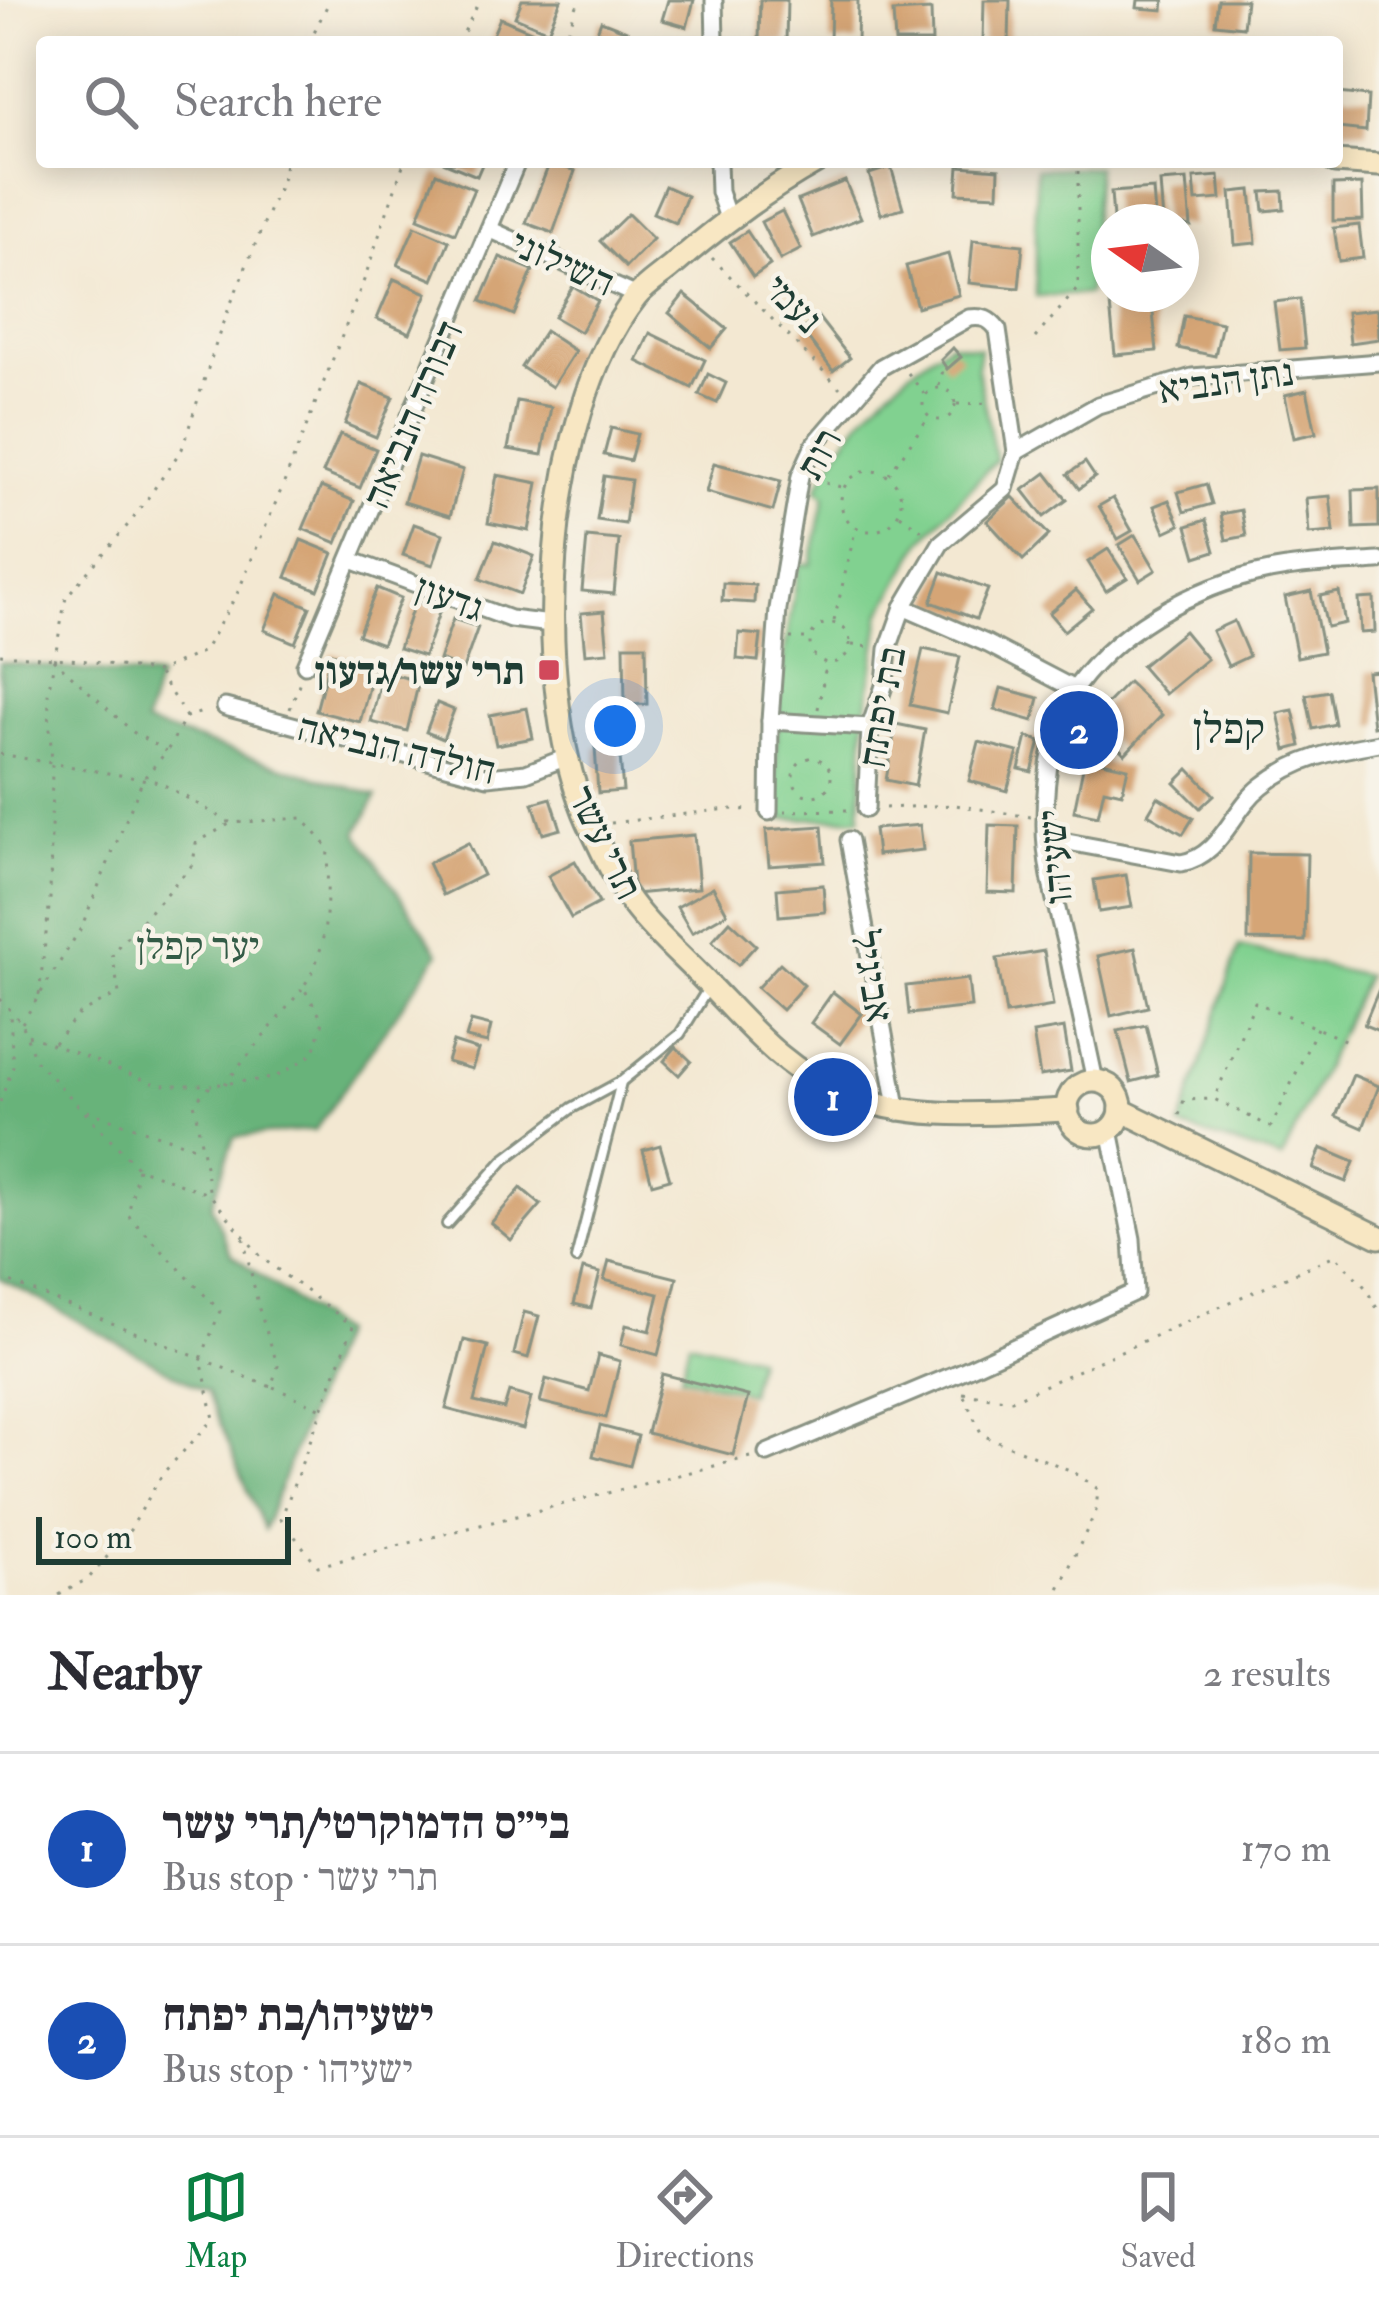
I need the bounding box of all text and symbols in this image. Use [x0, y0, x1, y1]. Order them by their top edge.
search box [36, 36, 1343, 168]
icon: search [78, 69, 144, 135]
text: Search here [174, 74, 382, 130]
north arrow [1091, 204, 1199, 312]
street label: השילוני [503, 219, 622, 308]
street label: נעמי [753, 264, 833, 344]
street label: דבורה הנביאה [352, 313, 475, 516]
street label: נתן הנביא [1156, 348, 1297, 415]
street label: רות [785, 420, 853, 488]
street label: גדעון [409, 564, 490, 633]
street label: בת יפתח [848, 643, 917, 772]
place label: תרי עשר/גדעון [315, 647, 525, 696]
marker: תרי עשר/גדעון [536, 657, 562, 683]
pin: 2 [1040, 685, 1118, 775]
your location [585, 696, 645, 756]
street label: חולדה הנביאה [293, 703, 501, 796]
district label: קפלן [1193, 704, 1265, 756]
street label: תרי עשר [556, 778, 653, 908]
street label: ישעיהו [1027, 807, 1084, 906]
park label: יער קפלן [136, 922, 260, 971]
street label: אביגיל [839, 926, 904, 1026]
pin: 1 [794, 1052, 872, 1142]
scale bar [36, 1511, 291, 1564]
text: 100 m [54, 1517, 132, 1558]
text: Nearby [48, 1641, 201, 1705]
text: 2 results [1203, 1649, 1331, 1698]
text: בי״ס הדמוקרטי/תרי עשר [162, 1796, 570, 1852]
text: 1 [80, 1824, 94, 1873]
text: 170 m [1241, 1824, 1331, 1873]
text: Bus stop · תרי עשר [162, 1853, 439, 1902]
text: ישעיהו/בת יפתח [162, 1988, 434, 2044]
text: 2 [77, 2016, 97, 2065]
text: 180 m [1240, 2016, 1331, 2065]
text: Bus stop · ישעיהו [162, 2045, 413, 2094]
tab: Map [183, 2164, 249, 2277]
tab: Directions [616, 2164, 754, 2277]
tab: Saved [1120, 2164, 1196, 2277]

